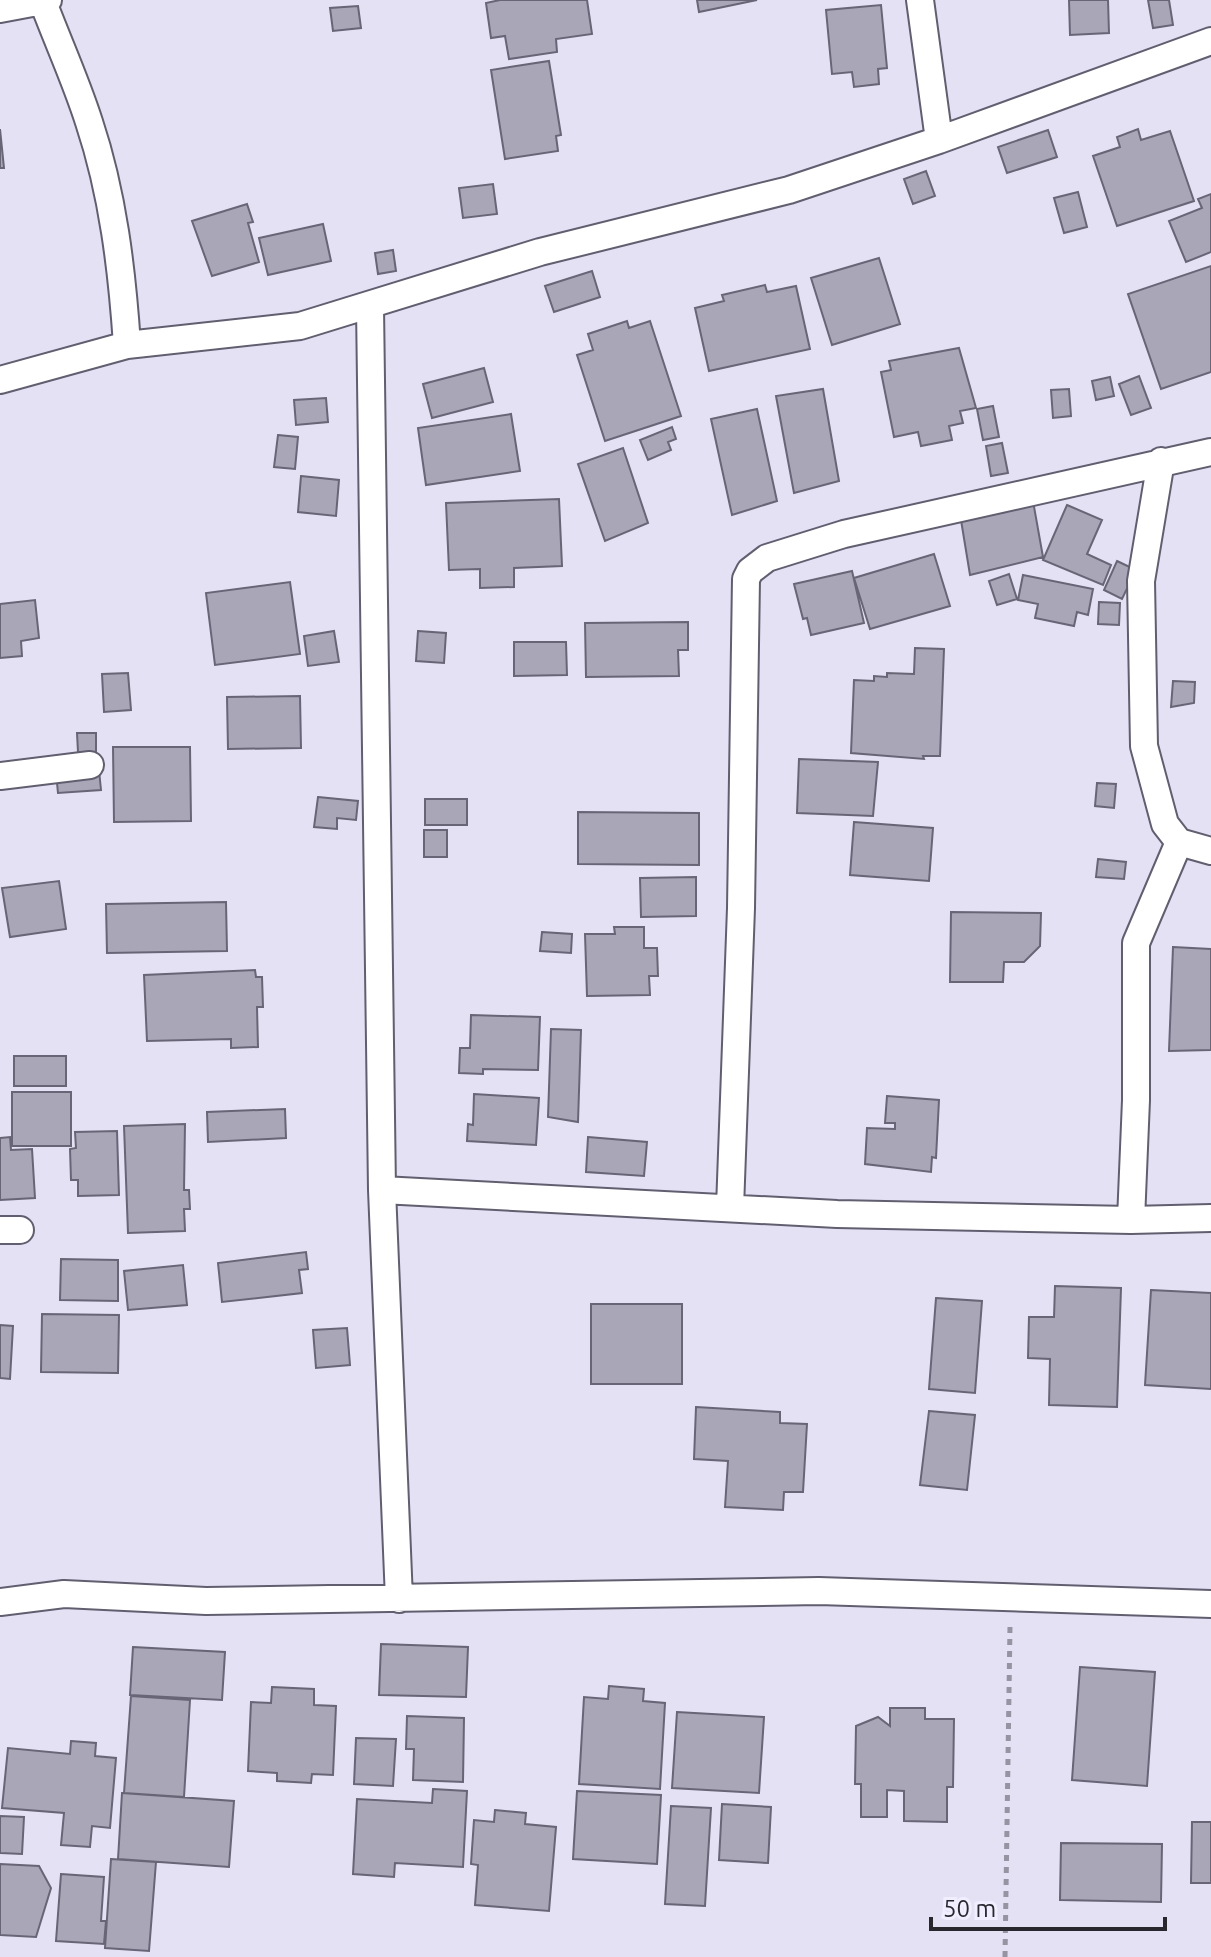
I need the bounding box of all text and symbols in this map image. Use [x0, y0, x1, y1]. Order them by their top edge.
scale bar [931, 1881, 1165, 1931]
text: 50 m [943, 1895, 996, 1922]

